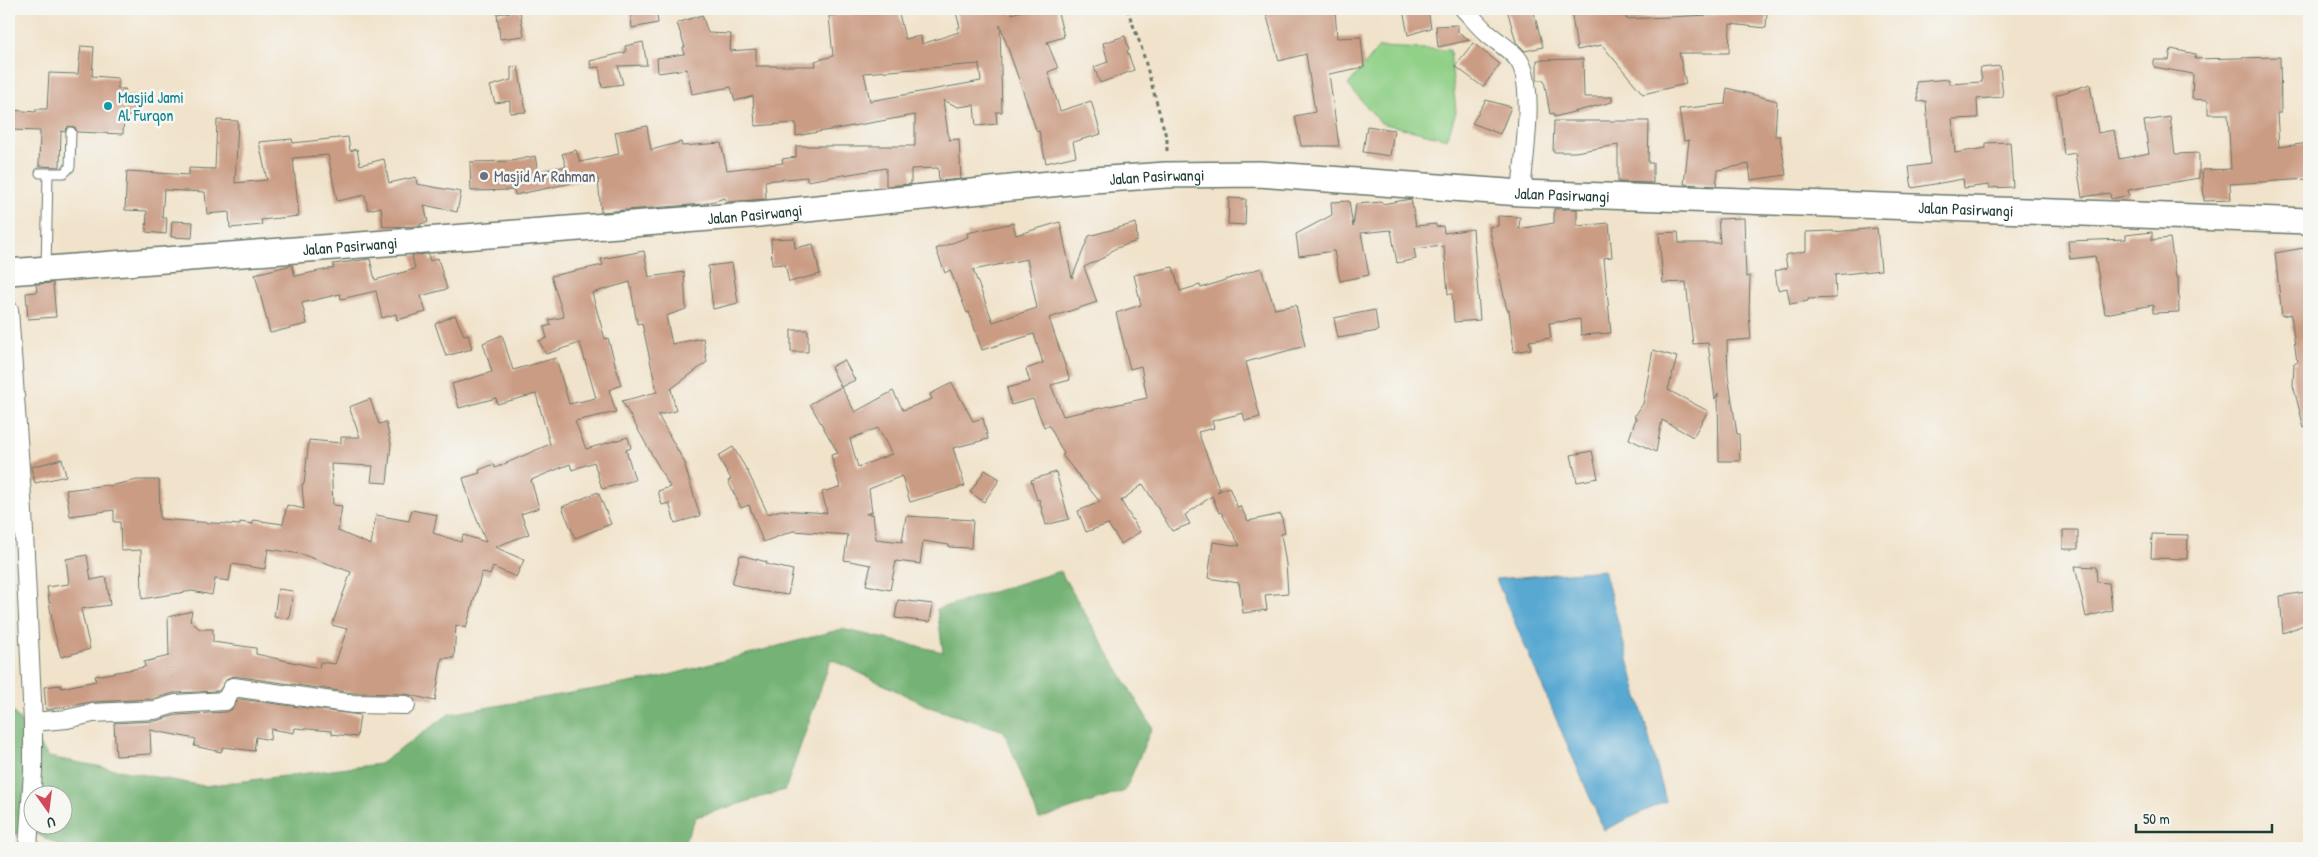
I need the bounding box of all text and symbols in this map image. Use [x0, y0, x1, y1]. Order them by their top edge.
place label: Masjid Jami Al Furqon [118, 86, 184, 126]
marker: Masjid Jami Al Furqon [102, 100, 114, 112]
street label: Jalan Pasirwangi [1109, 164, 1205, 190]
place label: Masjid Ar Rahman [494, 165, 596, 187]
marker: Masjid Ar Rahman [478, 170, 490, 182]
street label: Jalan Pasirwangi [1514, 182, 1610, 207]
street label: Jalan Pasirwangi [1918, 196, 2014, 221]
street label: Jalan Pasirwangi [706, 199, 803, 229]
street label: Jalan Pasirwangi [302, 231, 398, 260]
north arrow [22, 784, 72, 834]
scale bar [2136, 802, 2272, 834]
text: 50 m [2143, 808, 2170, 829]
text: U [45, 813, 57, 833]

